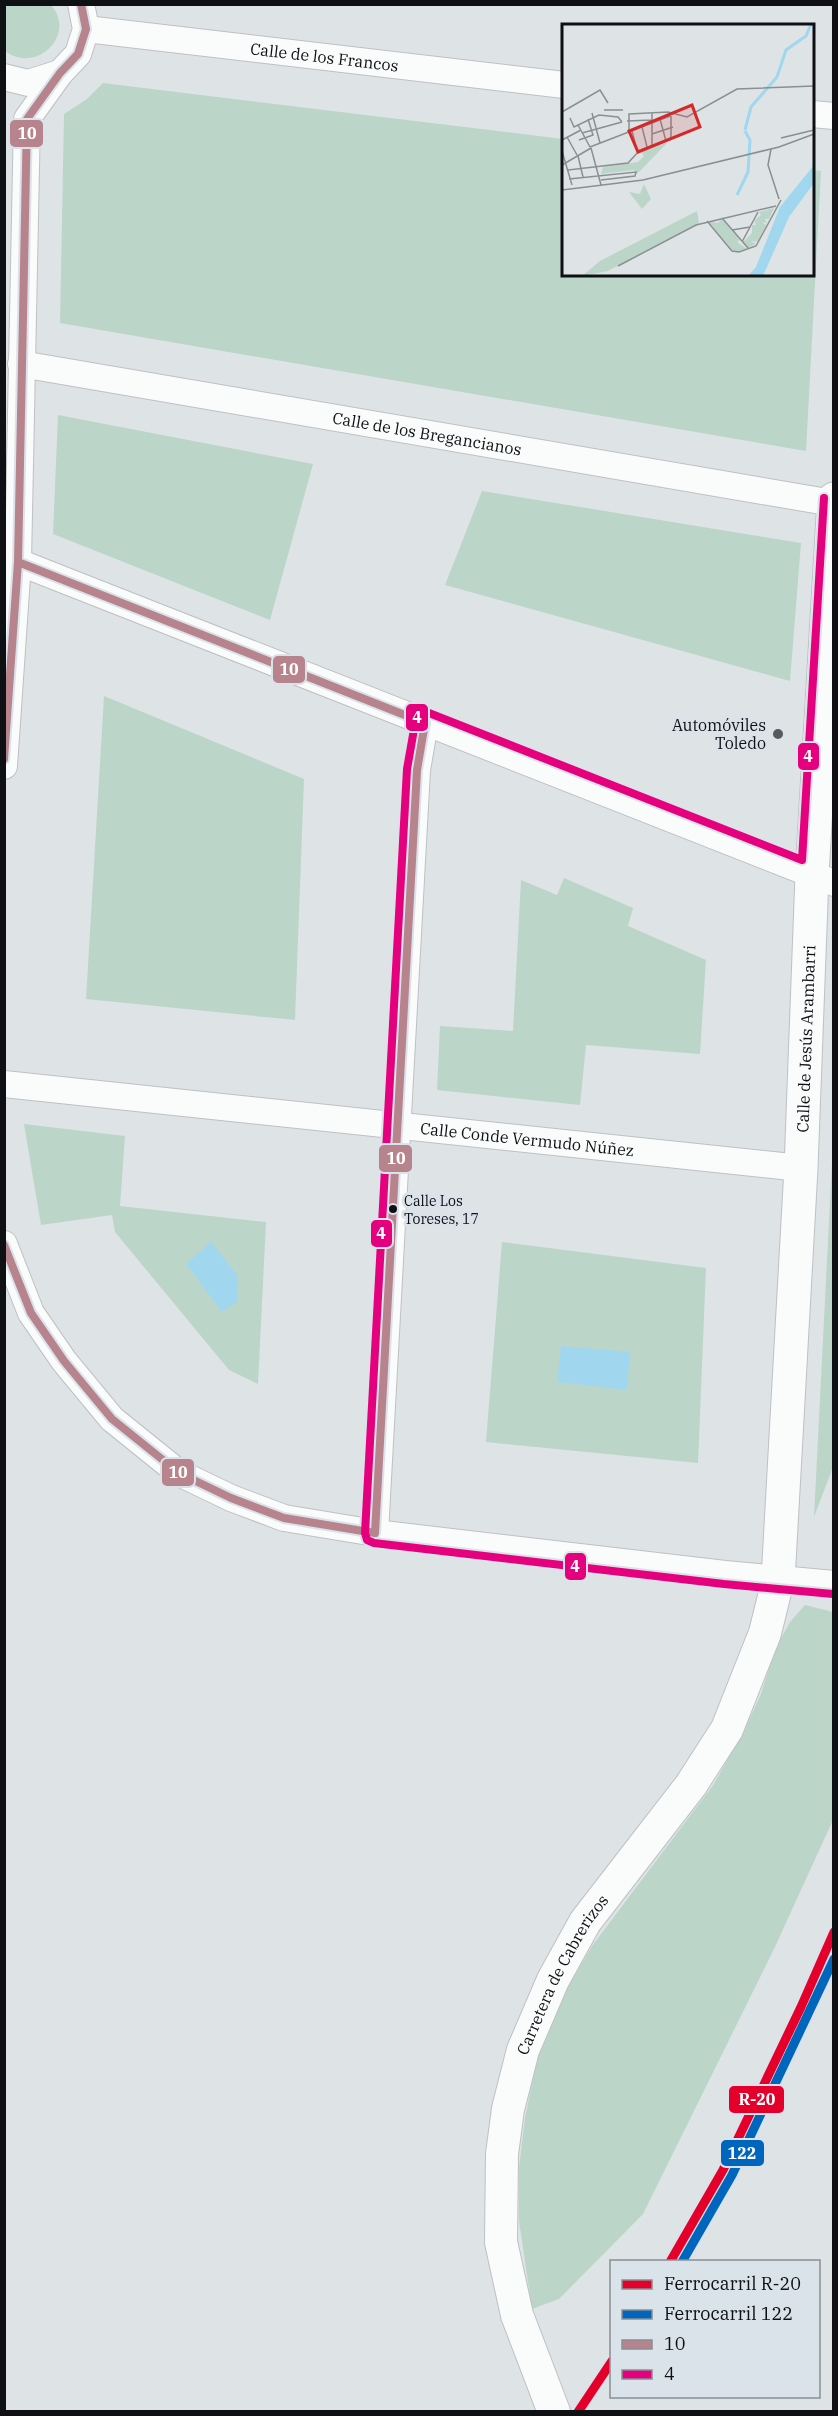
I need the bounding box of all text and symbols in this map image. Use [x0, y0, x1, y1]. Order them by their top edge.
inset map [562, 24, 814, 276]
street label: Calle de los Francos [249, 38, 400, 76]
line badge: 10 [9, 119, 44, 148]
text: 10 [17, 123, 37, 143]
street label: Calle de los Bregancianos [331, 408, 523, 460]
line badge: 10 [272, 655, 306, 684]
text: 10 [279, 659, 299, 679]
line badge: 4 [405, 703, 429, 732]
text: 4 [412, 707, 422, 727]
place label: Automóviles Toledo [672, 715, 766, 753]
marker: Automóviles Toledo [771, 727, 785, 741]
line badge: 4 [797, 742, 820, 771]
text: 4 [803, 746, 813, 766]
street label: Calle de Jesús Arambarri [792, 945, 819, 1133]
street label: Calle Conde Vermudo Núñez [419, 1118, 635, 1160]
line badge: 10 [378, 1144, 413, 1173]
text: 10 [386, 1148, 406, 1168]
place label: Calle Los Toreses, 17 [404, 1192, 479, 1228]
marker: Calle Los Toreses, 17 [387, 1203, 399, 1215]
line badge: 4 [370, 1219, 393, 1248]
text: 4 [376, 1223, 386, 1243]
line badge: 10 [161, 1458, 195, 1487]
text: 10 [168, 1462, 188, 1482]
line badge: 4 [564, 1552, 587, 1581]
text: 4 [570, 1556, 580, 1576]
street label: Carretera de Cabrerizos [512, 1891, 613, 2058]
line badge: R-20 [728, 2085, 785, 2114]
text: R-20 [739, 2089, 776, 2109]
line badge: 122 [720, 2139, 765, 2167]
text: 122 [728, 2143, 756, 2163]
legend [610, 2260, 820, 2398]
text: Ferrocarril R-20 [664, 2272, 801, 2295]
text: Ferrocarril 122 [664, 2302, 793, 2325]
text: 10 [664, 2332, 686, 2355]
text: 4 [664, 2362, 675, 2385]

